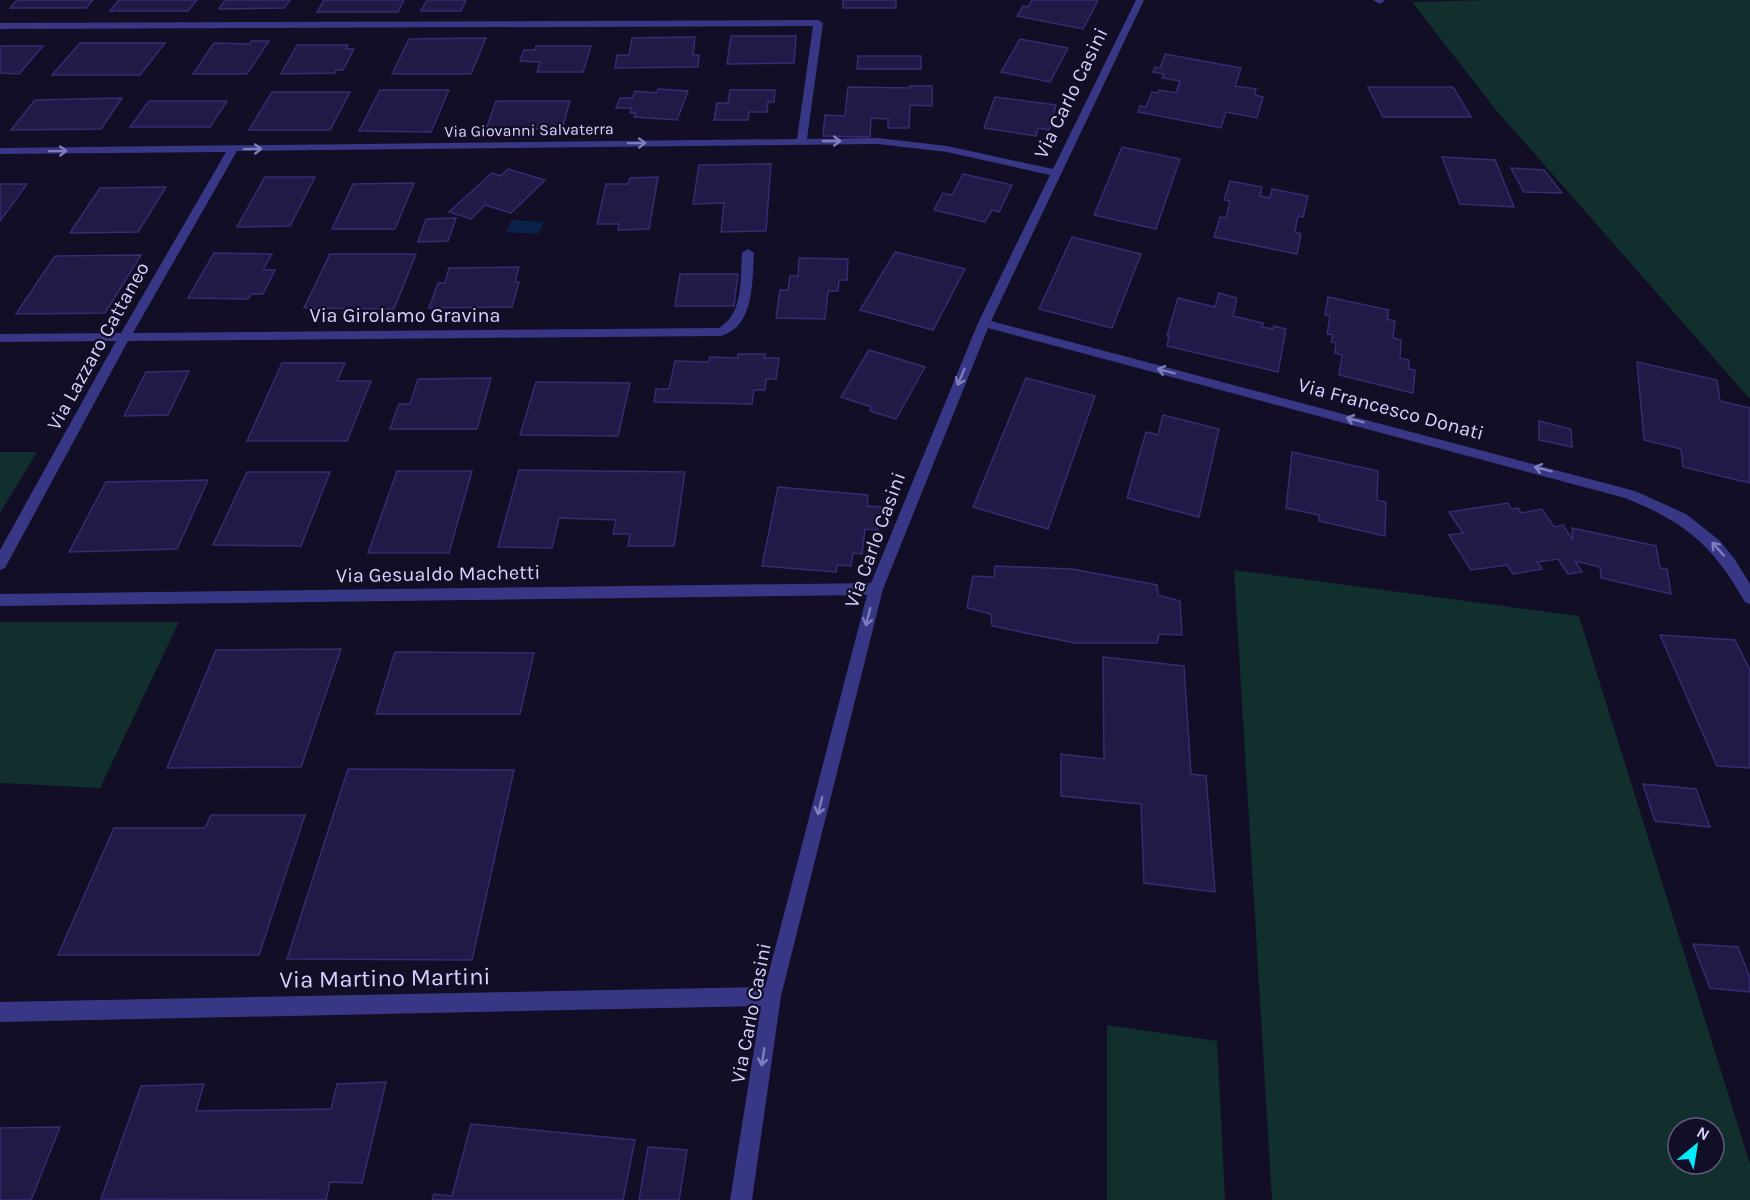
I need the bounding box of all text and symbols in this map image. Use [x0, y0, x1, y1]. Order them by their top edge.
street label: Via Carlo Casini [1029, 24, 1113, 162]
street label: Via Giovanni Salvaterra [444, 119, 614, 141]
one-way arrow [822, 135, 842, 147]
one-way arrow [627, 137, 647, 149]
one-way arrow [243, 143, 263, 155]
one-way arrow [48, 145, 68, 157]
street label: Via Lazzaro Cattaneo [42, 258, 154, 434]
street label: Via Girolamo Gravina [309, 304, 501, 327]
one-way arrow [1157, 364, 1176, 376]
one-way arrow [955, 367, 966, 386]
street label: Via Francesco Donati [1296, 373, 1486, 445]
one-way arrow [1346, 414, 1365, 425]
one-way arrow [1534, 463, 1553, 475]
street label: Via Carlo Casini [840, 469, 910, 611]
one-way arrow [1711, 542, 1725, 557]
street label: Via Gesualdo Machetti [336, 561, 540, 587]
one-way arrow [862, 607, 874, 626]
one-way arrow [814, 796, 826, 815]
street label: Via Carlo Casini [726, 941, 776, 1085]
street label: Via Martino Martini [279, 962, 491, 994]
one-way arrow [757, 1047, 768, 1067]
north arrow [1666, 1116, 1726, 1176]
text: N [1694, 1122, 1713, 1145]

